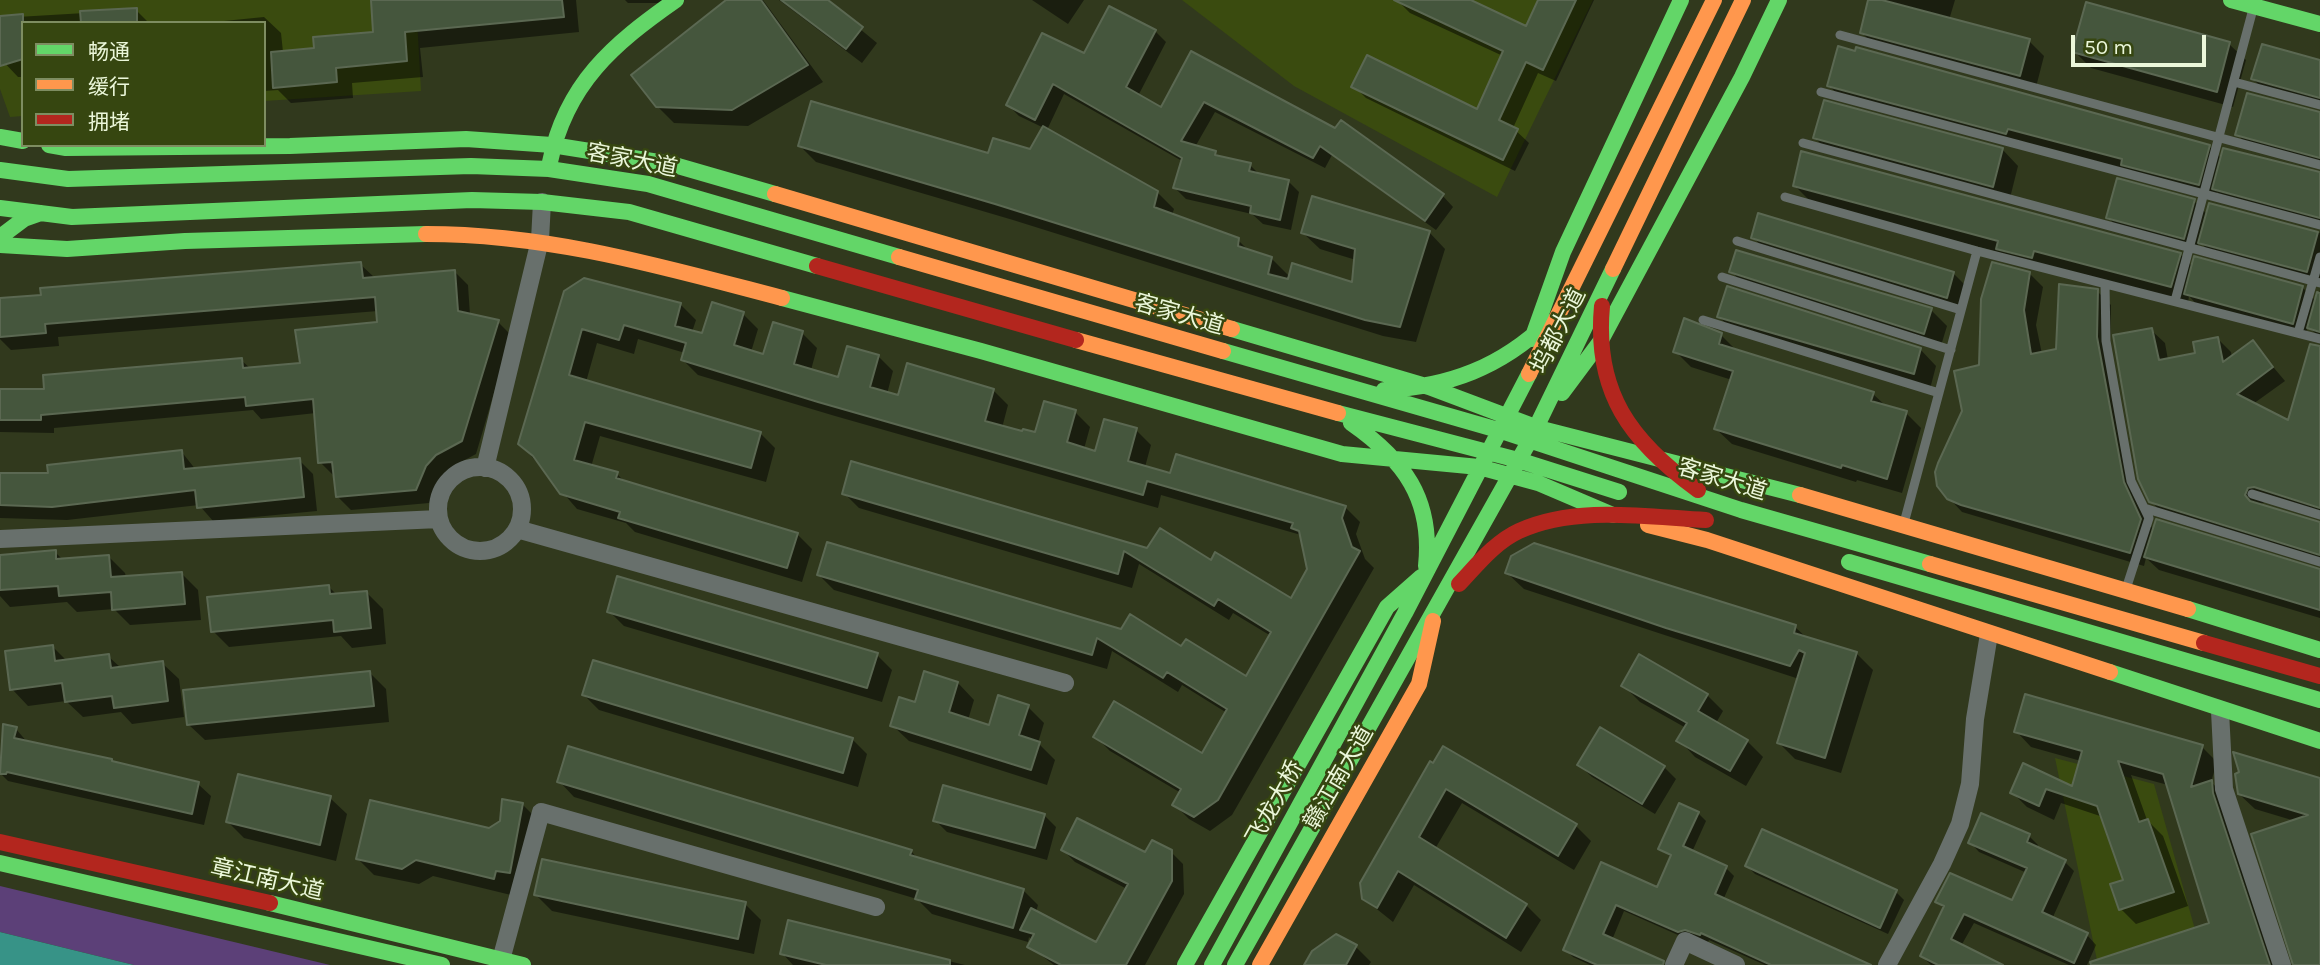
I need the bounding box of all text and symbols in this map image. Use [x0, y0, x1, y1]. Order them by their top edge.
legend [21, 21, 266, 147]
scale bar [2075, 21, 2210, 65]
text: 50 m [2084, 35, 2133, 59]
text: 畅通 [88, 40, 130, 64]
text: 缓行 [88, 75, 130, 99]
text: 拥堵 [88, 110, 130, 134]
street label: 客家大道 [584, 139, 680, 183]
street label: 坞都大道 [1526, 284, 1592, 378]
street label: 客家大道 [1131, 289, 1227, 341]
street label: 客家大道 [1674, 453, 1770, 507]
street label: 赣江南大道 [1298, 721, 1380, 835]
street label: 飞龙大桥 [1241, 756, 1309, 850]
street label: 章江南大道 [208, 854, 326, 906]

